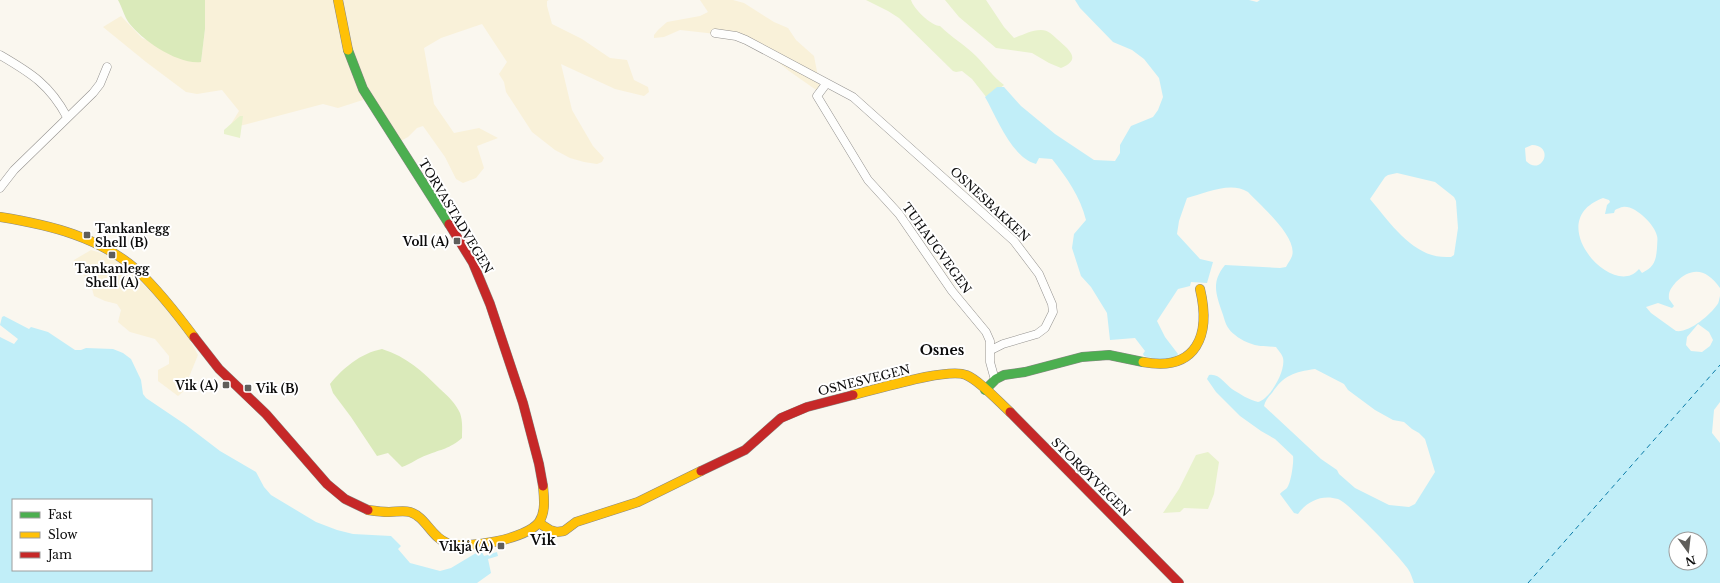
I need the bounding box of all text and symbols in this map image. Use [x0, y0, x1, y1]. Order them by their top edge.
street label: TORVASTADVEGEN [416, 156, 496, 276]
street label: OSNESBAKKEN [947, 163, 1033, 245]
street label: TUHAUGVEGEN [899, 200, 975, 296]
place label: Tankanlegg Shell (B) [95, 221, 170, 250]
marker: Tankanlegg Shell (B) [82, 230, 92, 240]
place label: Voll (A) [402, 234, 449, 249]
marker: Voll (A) [452, 236, 462, 246]
marker: Tankanlegg Shell (A) [107, 250, 117, 260]
place label: Tankanlegg Shell (A) [75, 261, 150, 290]
district label: Osnes [920, 341, 965, 359]
street label: OSNESVEGEN [816, 361, 912, 399]
place label: Vik (A) [174, 378, 218, 393]
marker: Vik (A) [221, 380, 231, 390]
place label: Vik (B) [255, 381, 298, 396]
marker: Vik (B) [243, 383, 253, 393]
street label: STORØYVEGEN [1048, 434, 1134, 520]
legend [12, 499, 152, 571]
text: Fast [48, 507, 73, 522]
text: Slow [48, 527, 78, 542]
district label: Vik [529, 531, 556, 549]
north arrow [1668, 531, 1708, 571]
place label: Vikjå (A) [438, 539, 493, 554]
marker: Vikjå (A) [496, 541, 506, 551]
text: Jam [46, 547, 72, 562]
text: N [1683, 553, 1697, 569]

